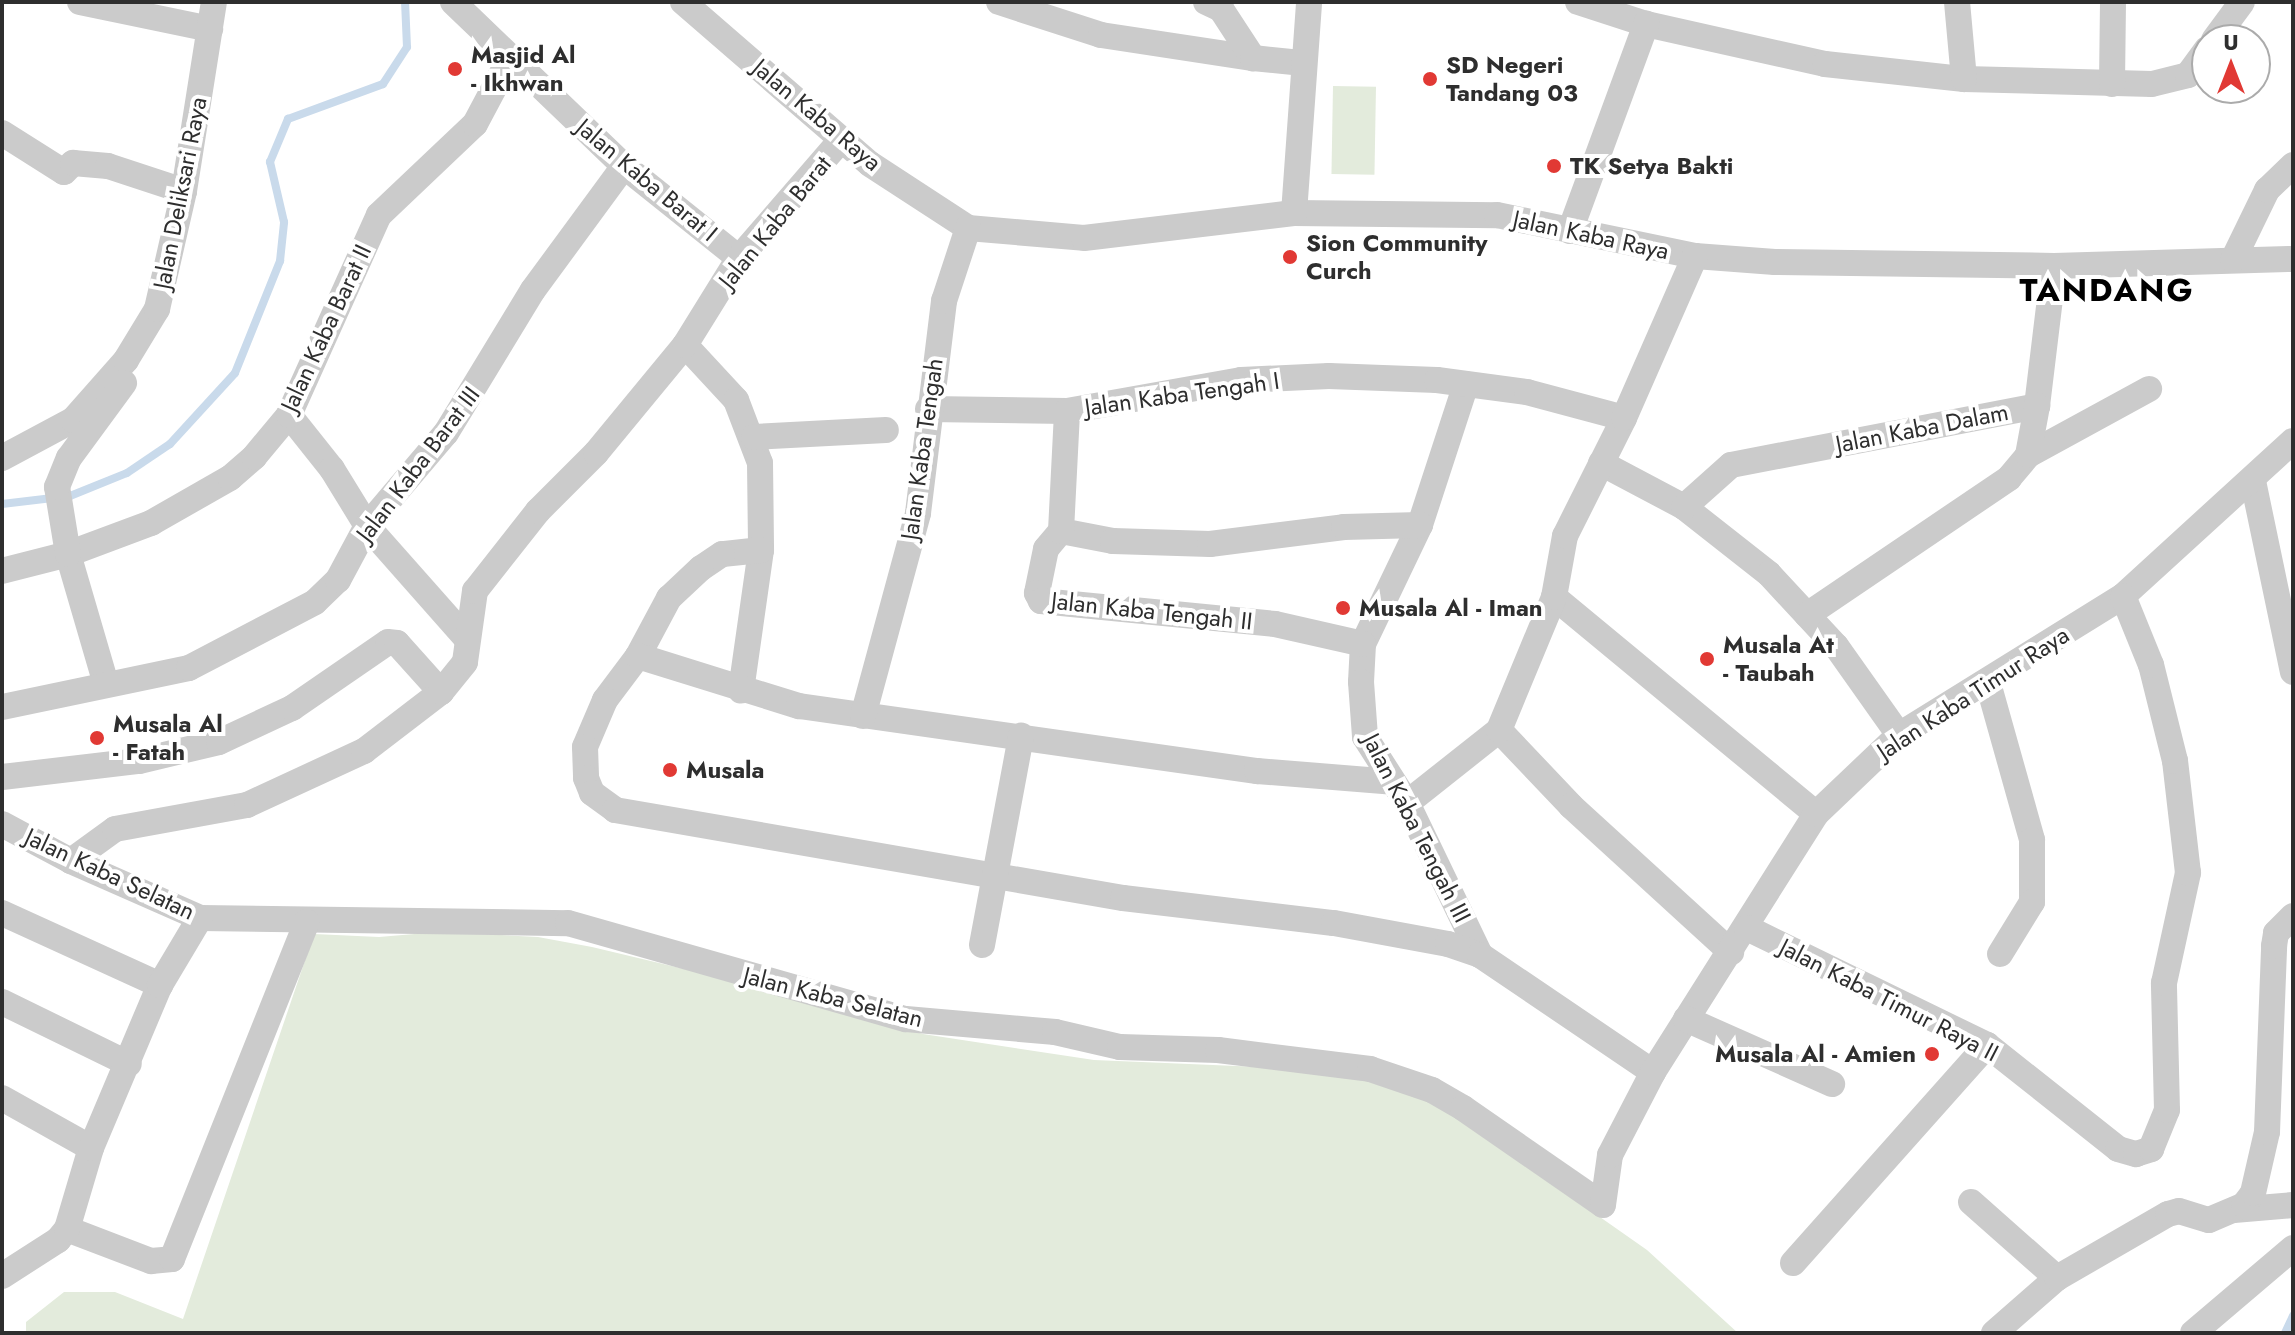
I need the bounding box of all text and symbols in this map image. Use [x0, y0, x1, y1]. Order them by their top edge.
north arrow [2191, 24, 2271, 104]
text: U [2223, 26, 2239, 58]
place label: Masjid Al - Ikhwan [471, 41, 576, 97]
place label: SD Negeri Tandang 03 [1446, 51, 1578, 107]
street label: Jalan Kaba Raya [747, 53, 887, 177]
marker: Masjid Al - Ikhwan [446, 60, 464, 78]
marker: SD Negeri Tandang 03 [1421, 70, 1439, 88]
street label: Jalan Deliksari Raya [147, 95, 213, 291]
street label: Jalan Kaba Barat I [571, 113, 723, 247]
street label: Jalan Kaba Barat [713, 150, 837, 294]
place label: TK Setya Bakti [1570, 152, 1733, 180]
marker: TK Setya Bakti [1545, 157, 1563, 175]
street label: Jalan Kaba Raya [1510, 204, 1672, 266]
place label: Sion Community Curch [1306, 229, 1487, 285]
street label: Jalan Kaba Barat II [275, 240, 377, 416]
marker: Sion Community Curch [1281, 248, 1299, 266]
district label: TANDANG [2019, 271, 2195, 309]
street label: Jalan Kaba Tengah [895, 356, 949, 542]
street label: Jalan Kaba Tengah I [1083, 366, 1281, 422]
street label: Jalan Kaba Barat III [350, 381, 486, 547]
street label: Jalan Kaba Dalam [1833, 397, 2011, 459]
street label: Jalan Kaba Tengah II [1050, 586, 1254, 636]
place label: Musala Al - Iman [1359, 594, 1543, 622]
marker: Musala Al - Iman [1334, 599, 1352, 617]
street label: Jalan Kaba Timur Raya [1872, 620, 2074, 766]
place label: Musala At - Taubah [1723, 631, 1834, 687]
marker: Musala At - Taubah [1698, 650, 1716, 668]
place label: Musala Al - Fatah [113, 710, 223, 766]
marker: Musala Al - Fatah [88, 729, 106, 747]
street label: Jalan Kaba Tengah III [1357, 729, 1477, 927]
place label: Musala [686, 756, 764, 784]
marker: Musala [661, 761, 679, 779]
street label: Jalan Kaba Selatan [20, 822, 200, 926]
street label: Jalan Kaba Timur Raya II [1775, 932, 2003, 1068]
street label: Jalan Kaba Selatan [740, 961, 926, 1033]
place label: Musala Al - Amien [1715, 1040, 1916, 1068]
marker: Musala Al - Amien [1923, 1045, 1941, 1063]

